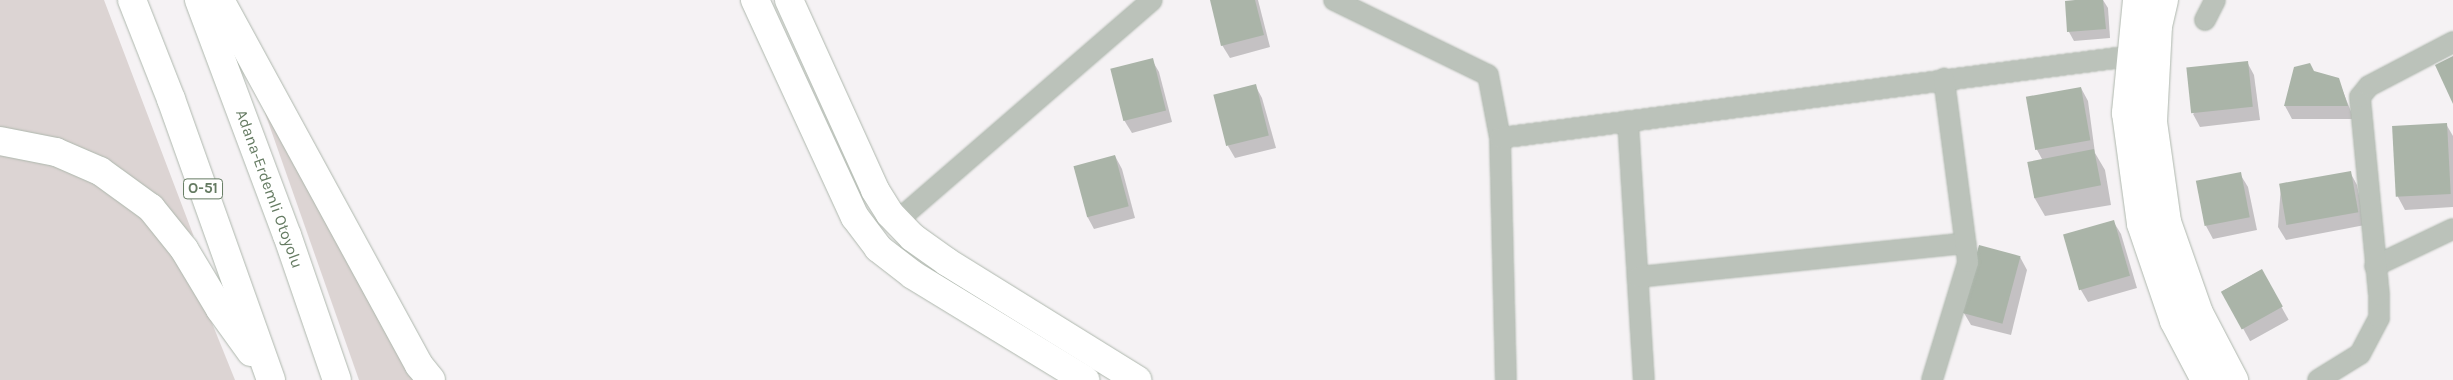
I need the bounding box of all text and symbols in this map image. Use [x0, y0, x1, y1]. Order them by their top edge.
street label: Adana-Erdemli Otoyolu [231, 107, 307, 271]
road number: O-51 [183, 176, 223, 202]

